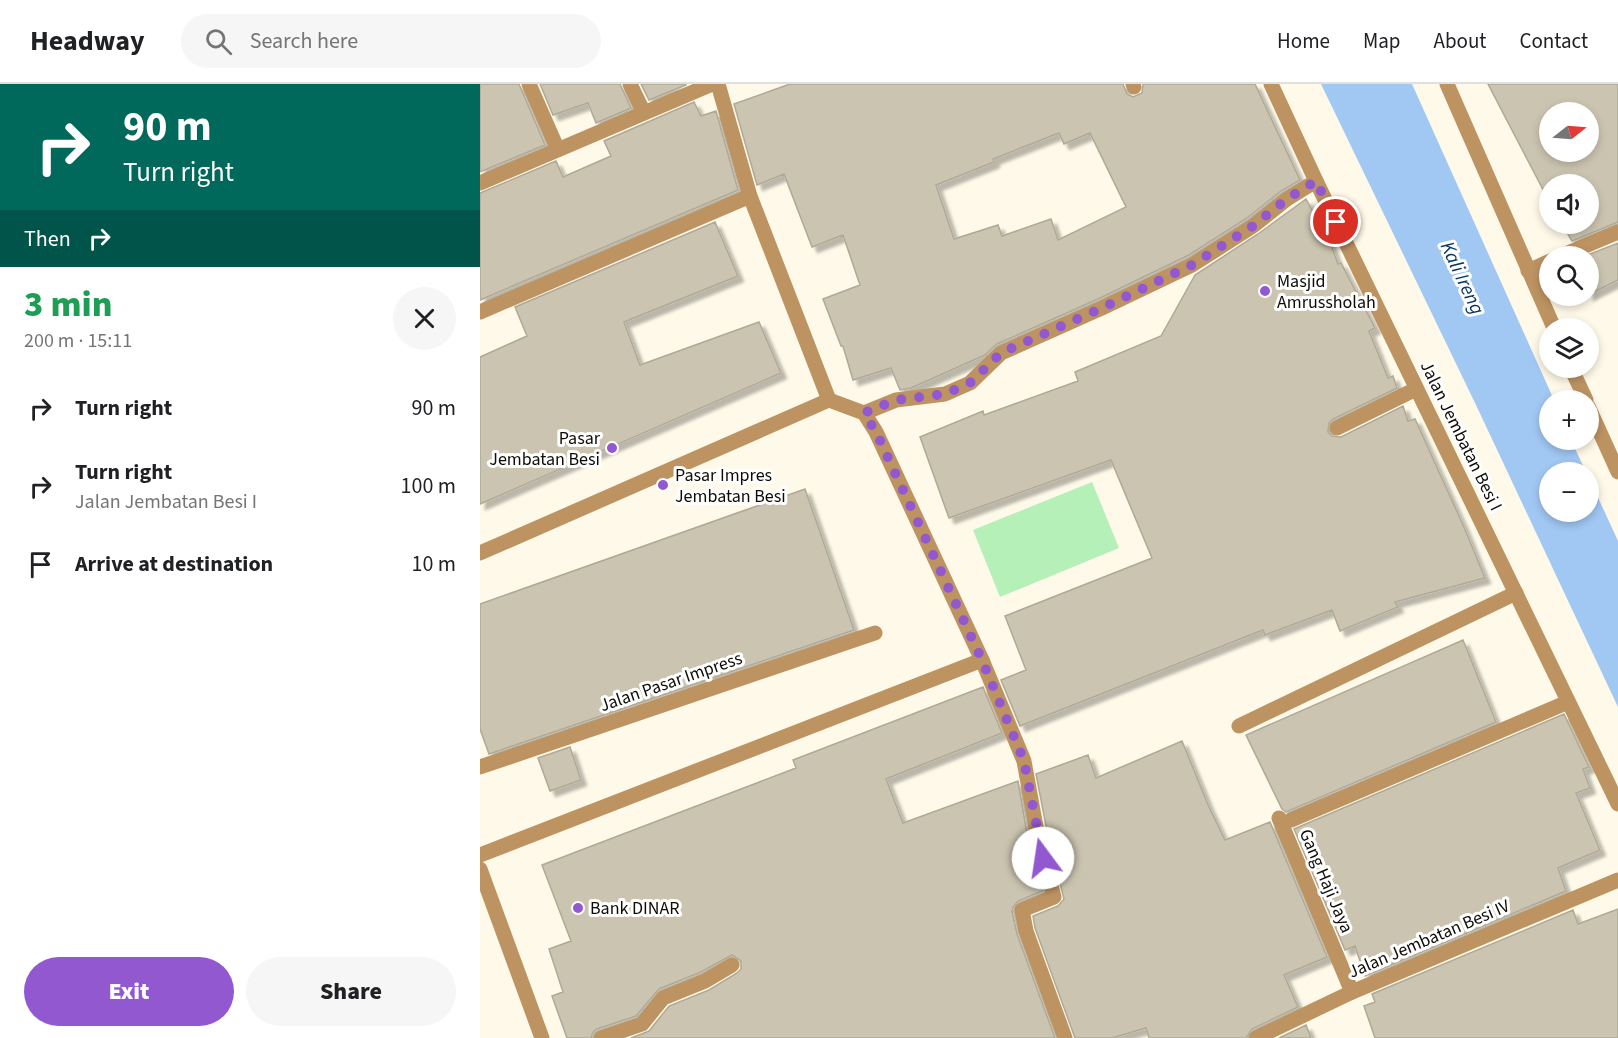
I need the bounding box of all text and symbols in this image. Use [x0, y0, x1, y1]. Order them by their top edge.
search box [181, 14, 601, 68]
text: Headway [30, 21, 145, 61]
icon: search [202, 25, 235, 58]
text: Search here [250, 25, 358, 57]
text: Home [1277, 26, 1330, 56]
text: Map [1363, 26, 1401, 56]
text: About [1434, 26, 1486, 56]
text: Contact [1519, 26, 1588, 56]
text: 90 m [123, 97, 212, 157]
north arrow [1539, 102, 1599, 162]
map controls [1539, 102, 1599, 522]
icon: right [24, 108, 102, 186]
text: Turn right [123, 153, 234, 192]
button: sound [1539, 174, 1599, 234]
pin [1310, 196, 1361, 247]
icon: arrive [1319, 205, 1352, 238]
icon: right [83, 222, 116, 255]
text: Then [24, 223, 71, 255]
water label: Kali Ireng [1433, 237, 1491, 319]
button: search [1539, 246, 1599, 306]
place label: Masjid Amrussholah [1277, 269, 1376, 315]
text: 3 min [24, 279, 112, 330]
marker: Masjid Amrussholah [1258, 284, 1272, 298]
button: close [393, 287, 456, 350]
button: layers [1539, 318, 1599, 378]
text: 200 m · 15:11 [24, 327, 132, 355]
street label: Jalan Jembatan Besi I [1414, 357, 1508, 515]
button: + [1539, 390, 1599, 450]
icon: right [24, 392, 57, 425]
text: Turn right [75, 392, 172, 424]
text: 90 m [411, 392, 456, 424]
place label: Pasar Jembatan Besi [489, 426, 601, 472]
marker: Pasar Jembatan Besi [605, 441, 619, 455]
text: Turn right [75, 456, 172, 488]
button: − [1539, 462, 1599, 522]
place label: Pasar Impres Jembatan Besi [675, 463, 786, 509]
icon: right [24, 470, 57, 503]
text: 100 m [401, 470, 456, 502]
marker: Pasar Impres Jembatan Besi [656, 478, 670, 492]
text: Jalan Jembatan Besi I [75, 488, 257, 516]
icon: arrive [24, 548, 57, 581]
text: Arrive at destination [75, 548, 273, 580]
text: 10 m [411, 548, 456, 580]
street label: Jalan Pasar Impress [596, 646, 746, 718]
street label: Gang Haji Jaya [1293, 825, 1359, 937]
position arrow [1011, 826, 1075, 890]
street label: Jalan Jembatan Besi IV [1344, 893, 1514, 984]
place label: Bank DINAR [590, 896, 679, 921]
marker: Bank DINAR [571, 901, 585, 915]
button: Exit [24, 957, 234, 1026]
button: Share [246, 957, 456, 1026]

